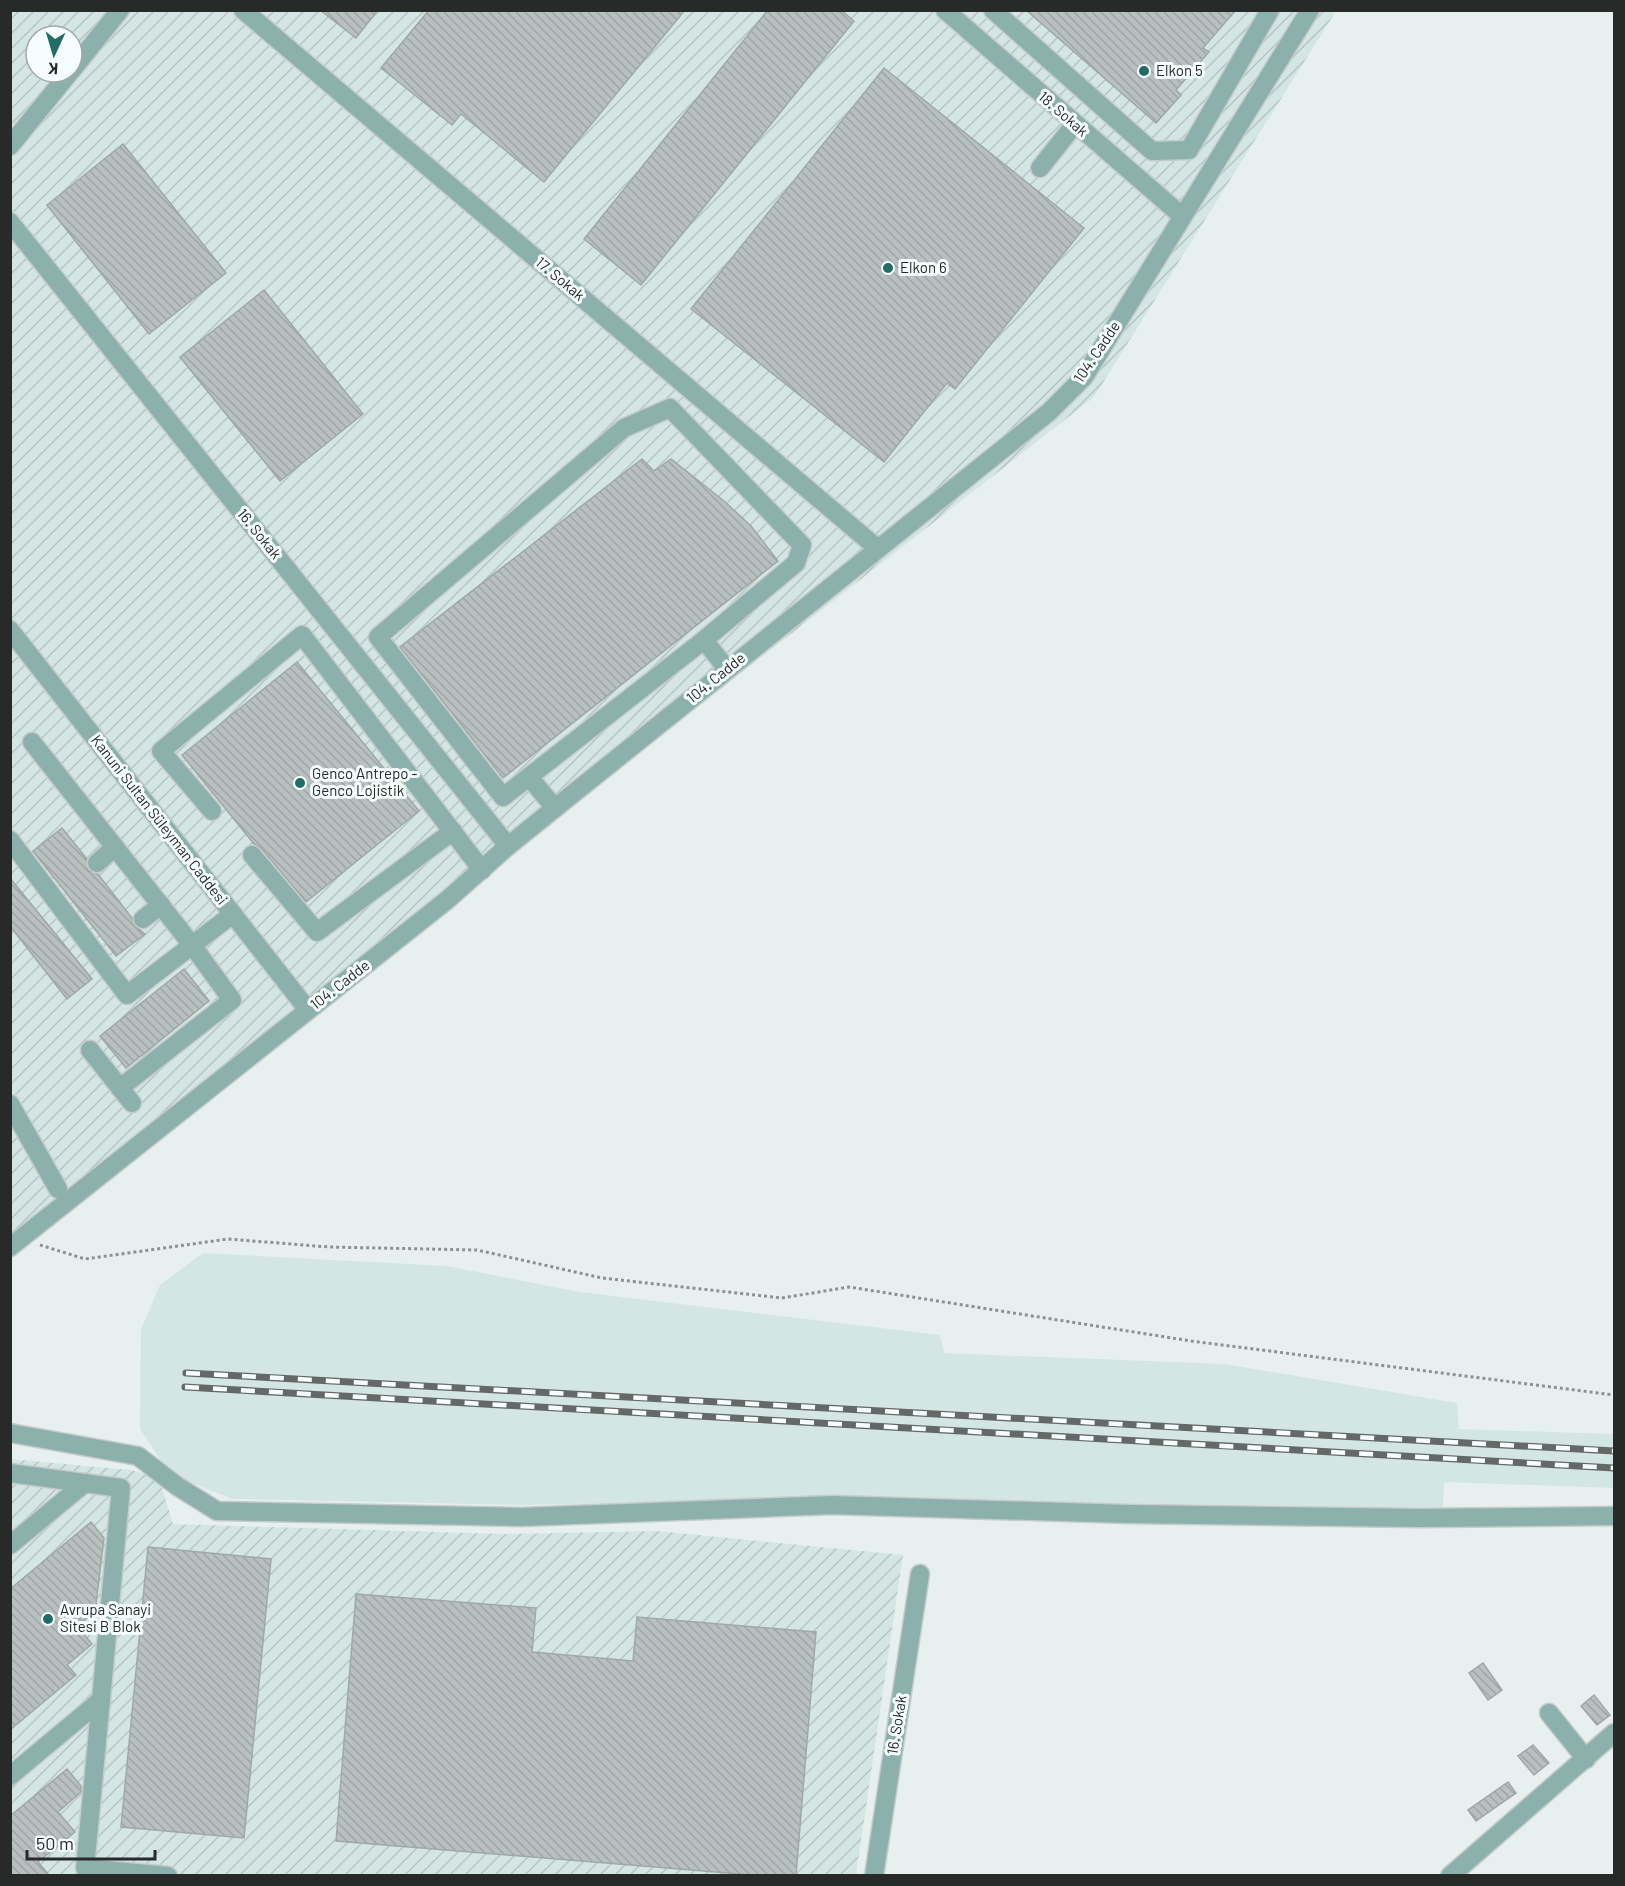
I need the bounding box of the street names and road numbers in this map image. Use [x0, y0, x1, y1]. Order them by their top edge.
street label: 18. Sokak [1035, 87, 1092, 140]
street label: 17. Sokak [533, 253, 589, 304]
street label: 104. Cadde [1069, 317, 1123, 386]
street label: 16. Sokak [234, 505, 286, 563]
street label: 104. Cadde [682, 648, 748, 706]
street label: Kanuni Sultan Süleyman Caddesi [88, 731, 232, 908]
street label: 104. Cadde [306, 956, 373, 1013]
street label: 16. Sokak [882, 1694, 910, 1756]

